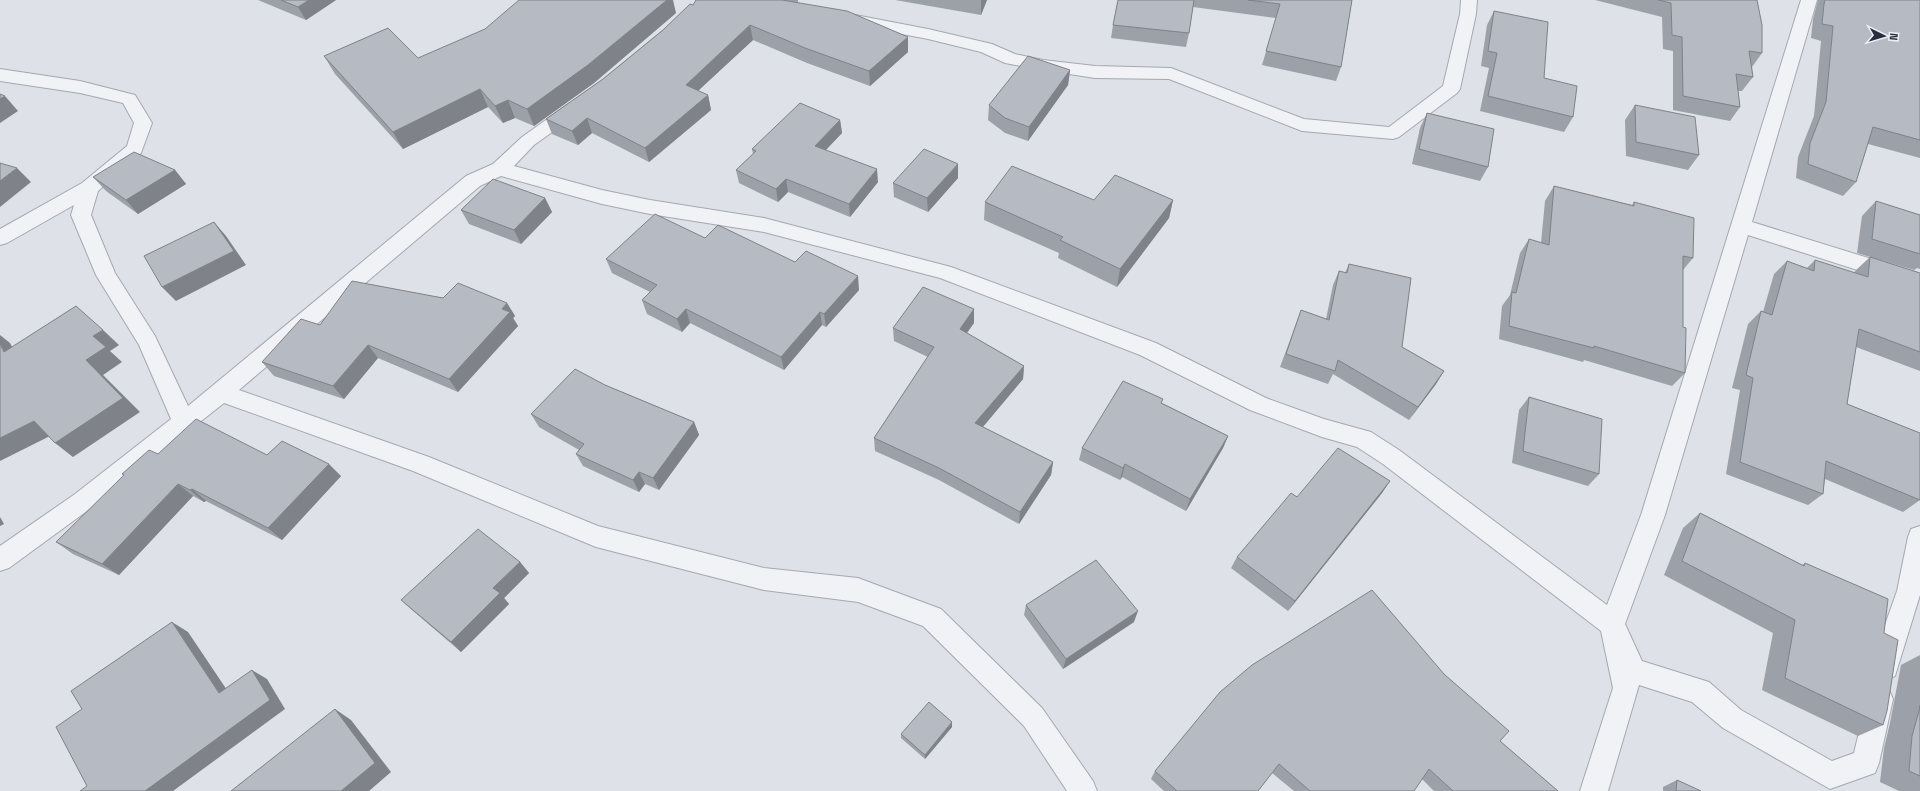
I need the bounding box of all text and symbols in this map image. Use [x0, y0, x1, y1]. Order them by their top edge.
north arrow [1864, 16, 1904, 56]
text: N [1887, 33, 1901, 41]

